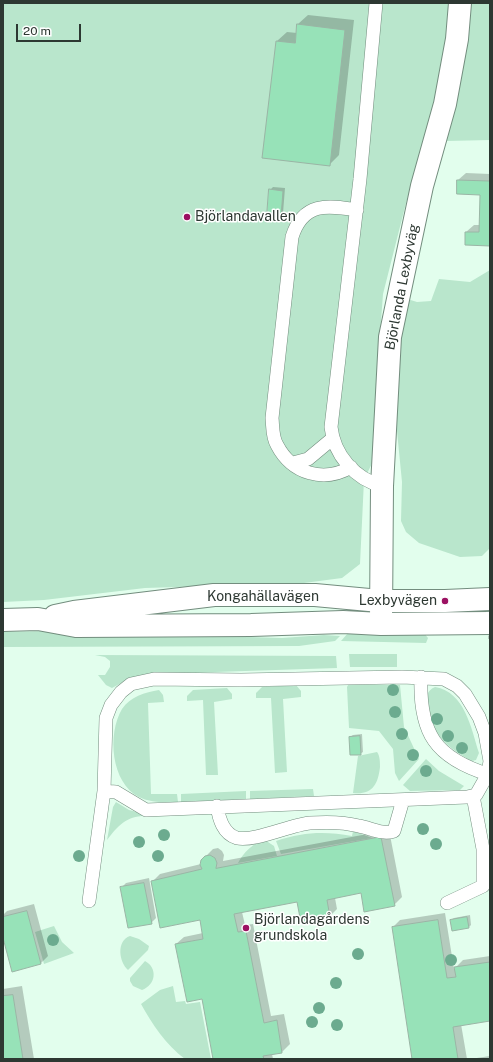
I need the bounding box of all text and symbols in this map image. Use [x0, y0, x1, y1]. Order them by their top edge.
scale bar [18, 16, 83, 42]
text: 20 m [23, 24, 51, 38]
place label: Björlandavallen [195, 209, 296, 225]
marker: Björlandavallen [182, 212, 192, 222]
street label: Björlanda Lexbyväg [382, 222, 422, 352]
street label: Kongahällavägen [207, 589, 319, 605]
place label: Lexbyvägen [359, 593, 437, 609]
marker: Lexbyvägen [440, 596, 450, 606]
place label: Björlandagårdens grundskola [254, 912, 370, 944]
marker: Björlandagårdens grundskola [241, 923, 251, 933]

